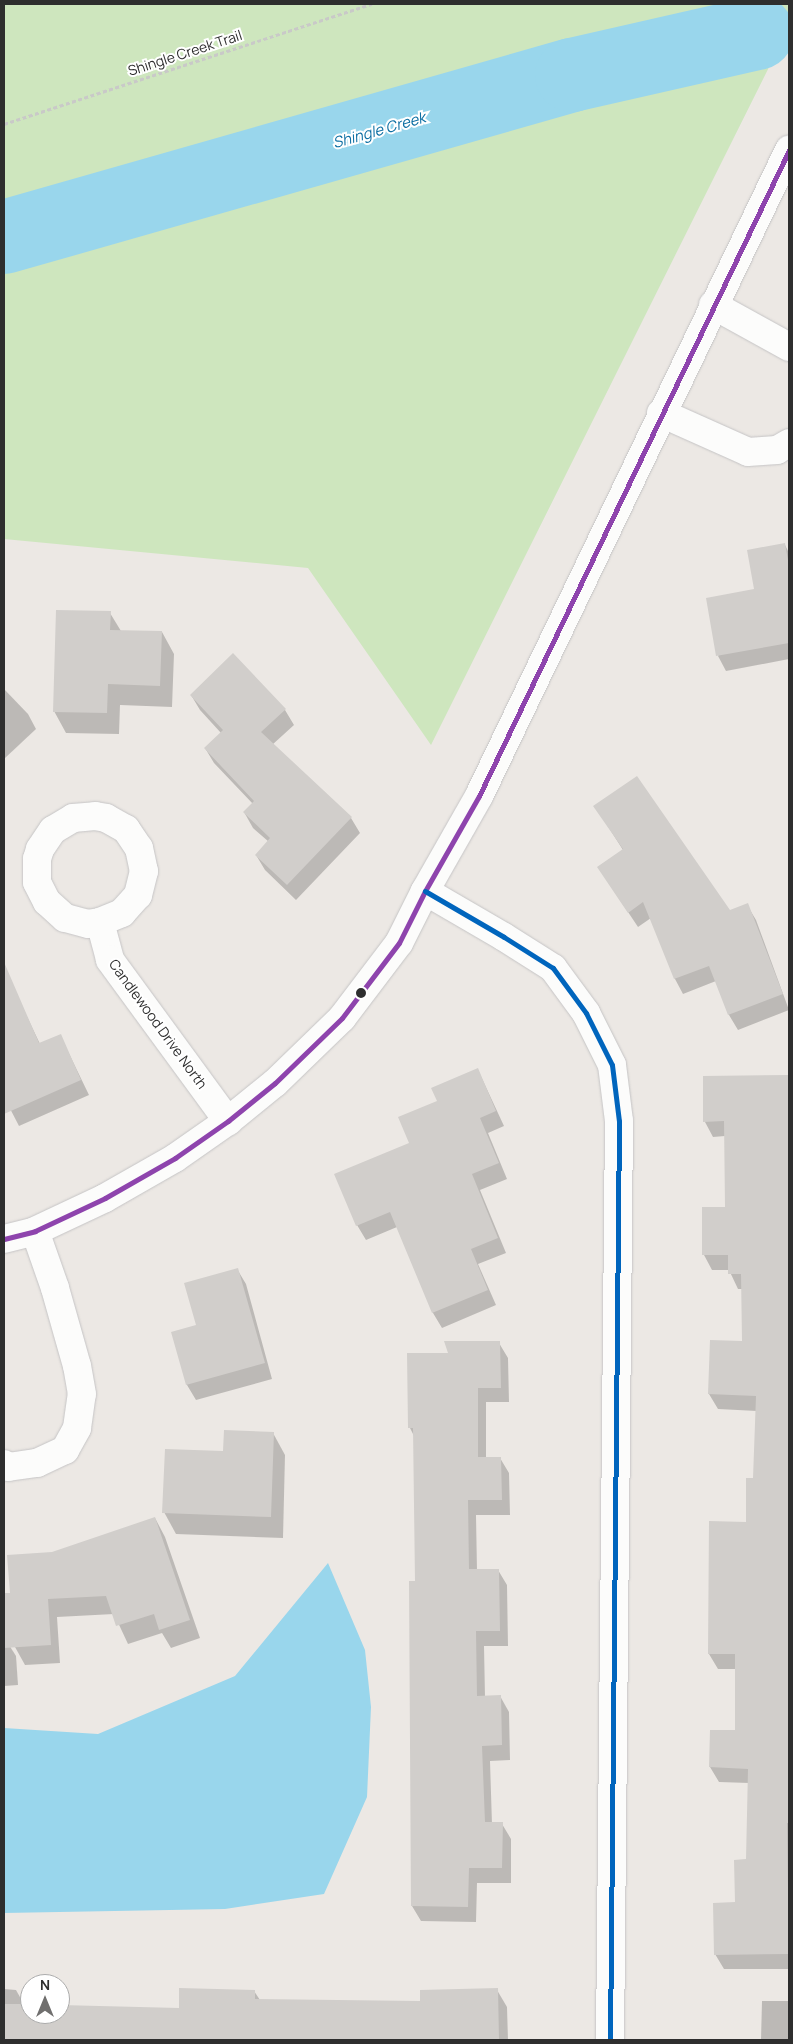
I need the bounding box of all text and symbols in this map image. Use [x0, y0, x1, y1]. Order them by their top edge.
street label: Shingle Creek Trail [126, 27, 244, 79]
water label: Shingle Creek [331, 108, 427, 152]
street label: Candlewood Drive North [105, 956, 211, 1092]
unlabelled marker [356, 988, 366, 998]
north arrow [20, 1974, 70, 2024]
text: N [40, 1975, 50, 1994]

